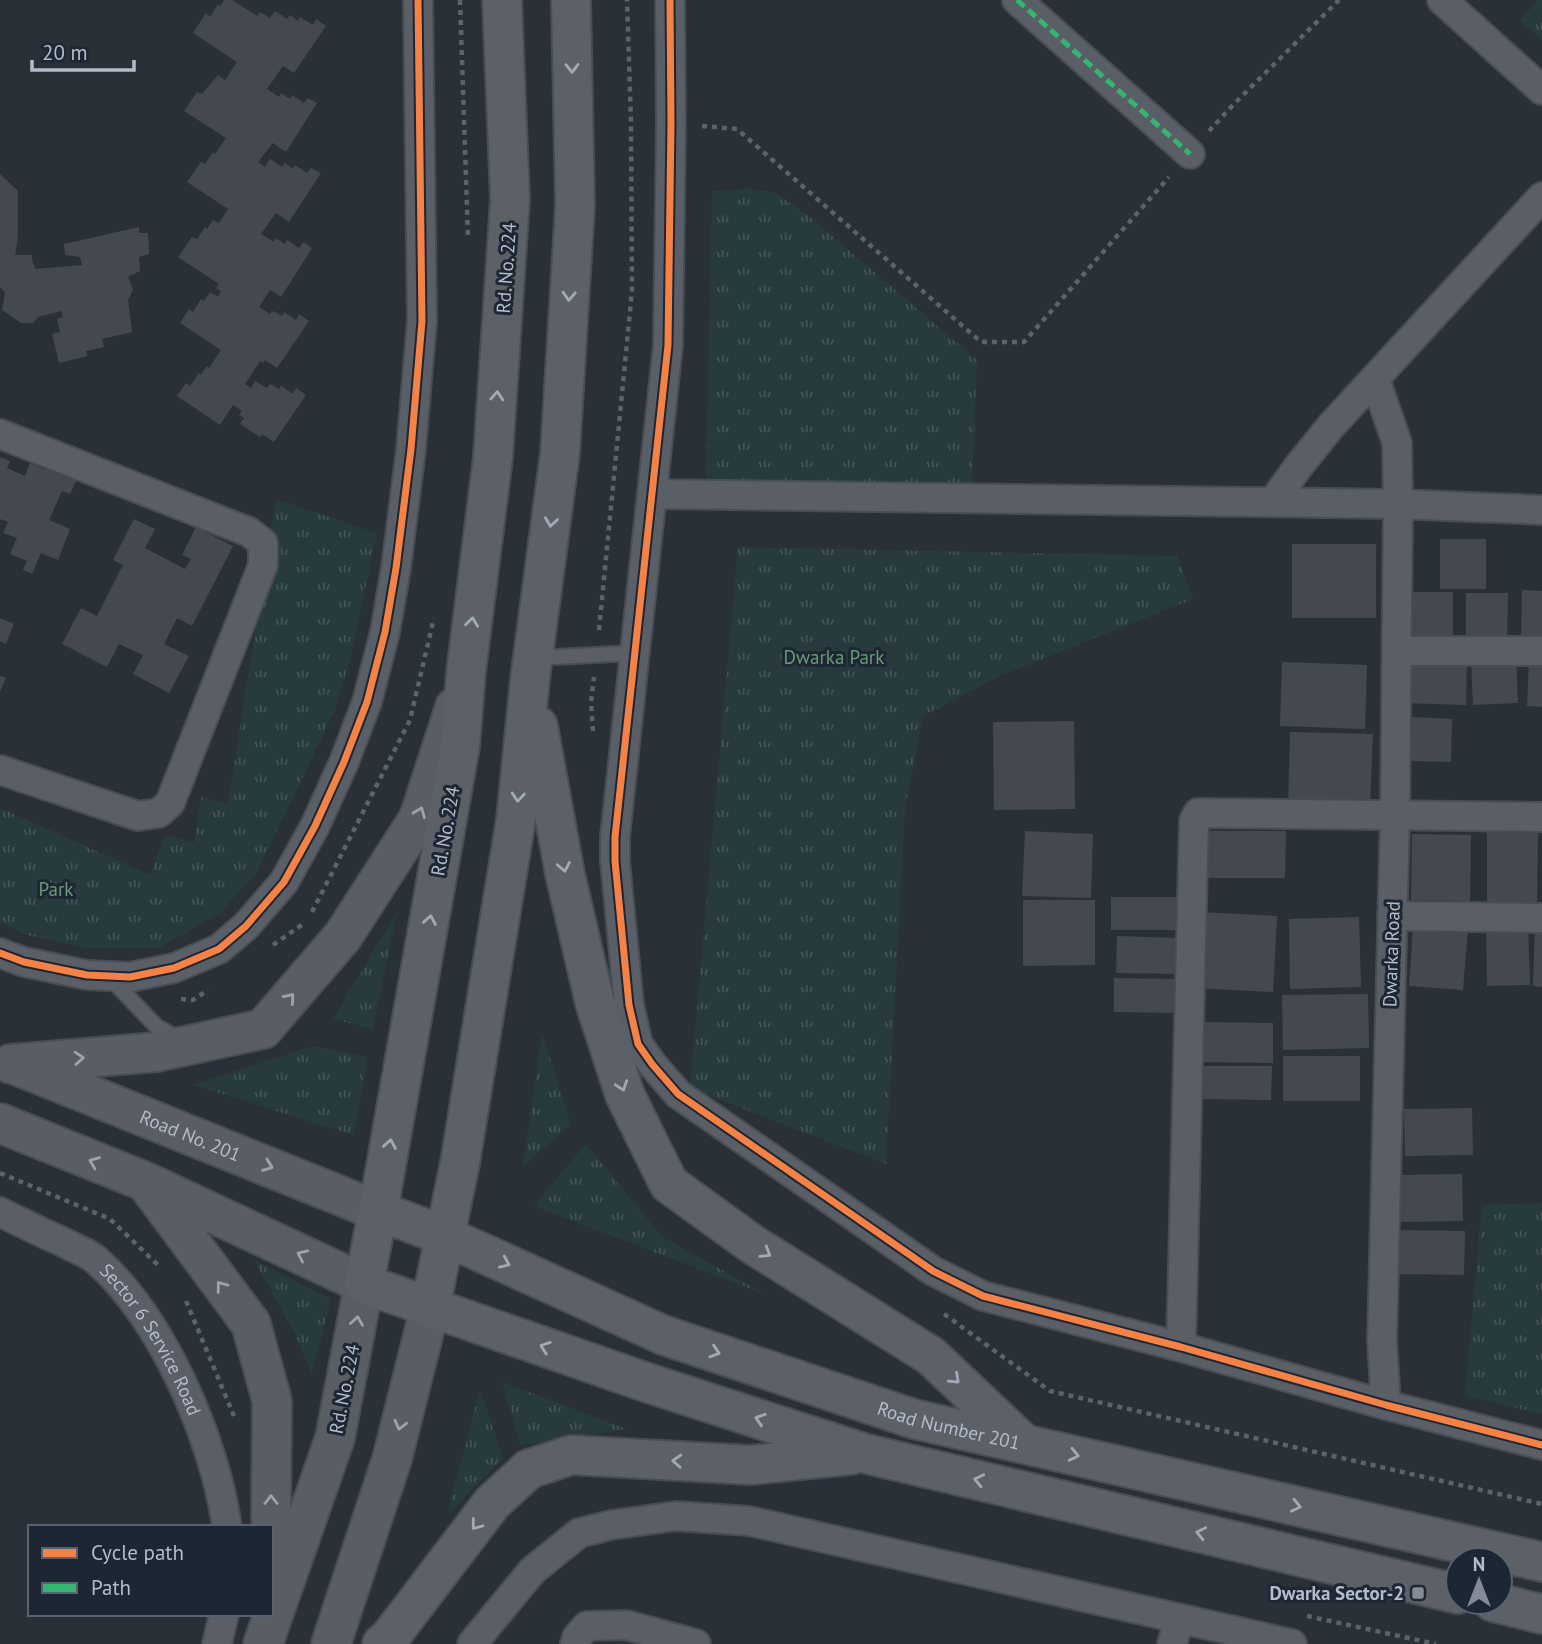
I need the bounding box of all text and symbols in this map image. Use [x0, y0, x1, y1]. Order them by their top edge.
scale bar [32, 28, 133, 72]
text: 20 m [42, 39, 88, 66]
one-way arrow [564, 63, 580, 74]
street label: Rd. No. 224 [491, 222, 521, 314]
one-way arrow [562, 290, 577, 301]
one-way arrow [489, 391, 504, 402]
one-way arrow [543, 516, 558, 528]
one-way arrow [465, 617, 480, 628]
park label: Dwarka Park [784, 645, 884, 669]
street label: Rd. No. 224 [425, 784, 465, 878]
one-way arrow [511, 791, 526, 803]
one-way arrow [411, 807, 425, 819]
one-way arrow [556, 861, 571, 873]
park label: Park [39, 877, 73, 901]
street label: Dwarka Road [1377, 901, 1405, 1007]
one-way arrow [421, 914, 436, 926]
one-way arrow [282, 993, 294, 1006]
one-way arrow [74, 1051, 85, 1066]
one-way arrow [614, 1080, 628, 1092]
street label: Road No. 201 [136, 1104, 245, 1167]
one-way arrow [382, 1138, 397, 1150]
one-way arrow [89, 1156, 101, 1170]
one-way arrow [262, 1158, 274, 1172]
one-way arrow [758, 1244, 771, 1257]
one-way arrow [297, 1249, 309, 1263]
one-way arrow [498, 1255, 511, 1269]
street label: Sector 6 Service Road [95, 1258, 207, 1419]
one-way arrow [217, 1281, 230, 1293]
one-way arrow [349, 1315, 364, 1327]
one-way arrow [539, 1341, 551, 1355]
street label: Rd. No. 224 [324, 1342, 364, 1436]
one-way arrow [708, 1344, 720, 1358]
one-way arrow [946, 1370, 959, 1383]
street label: Road Number 201 [874, 1396, 1023, 1455]
one-way arrow [755, 1413, 767, 1428]
one-way arrow [394, 1419, 408, 1431]
one-way arrow [1068, 1447, 1080, 1461]
one-way arrow [671, 1454, 682, 1469]
one-way arrow [974, 1474, 986, 1488]
one-way arrow [263, 1494, 279, 1505]
one-way arrow [1290, 1497, 1302, 1512]
one-way arrow [471, 1517, 484, 1529]
legend [28, 1525, 273, 1616]
one-way arrow [1195, 1526, 1207, 1541]
text: Cycle path [91, 1539, 184, 1566]
north arrow [1444, 1546, 1514, 1616]
text: N [1473, 1552, 1485, 1576]
text: Path [91, 1574, 131, 1601]
place label: Dwarka Sector-2 [1269, 1581, 1404, 1605]
marker: Dwarka Sector-2 [1410, 1585, 1426, 1601]

